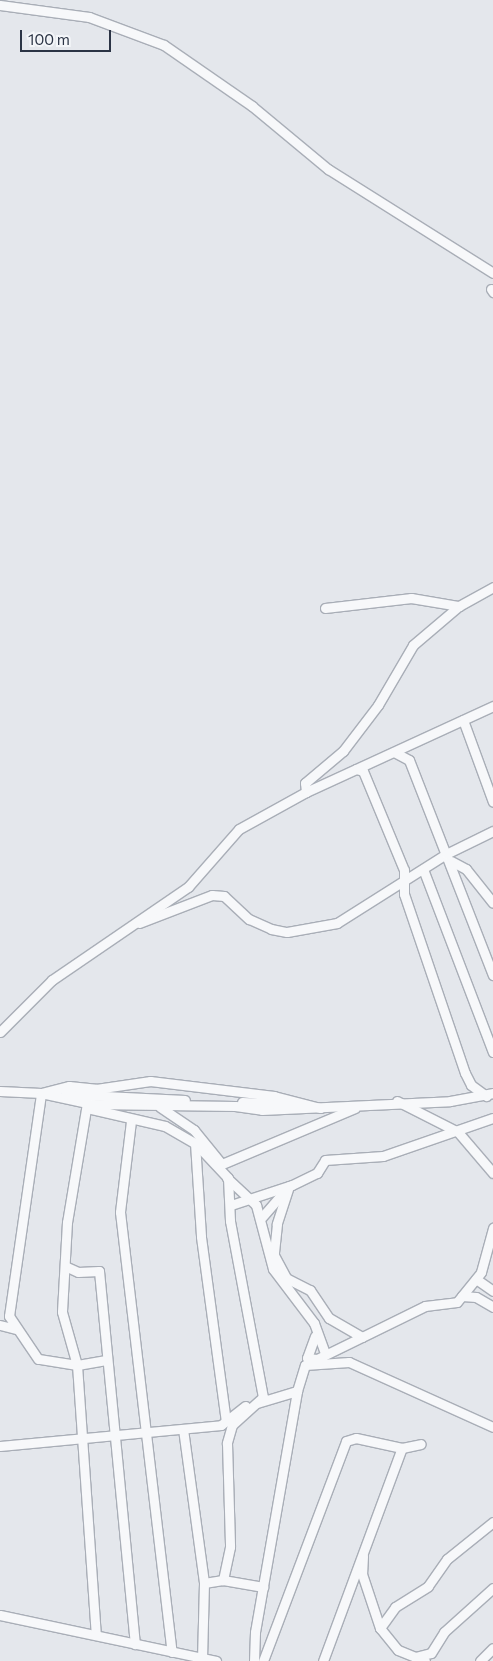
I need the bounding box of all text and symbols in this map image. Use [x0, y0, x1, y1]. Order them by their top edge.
scale bar [22, 20, 114, 52]
text: 100 m [28, 30, 70, 48]

